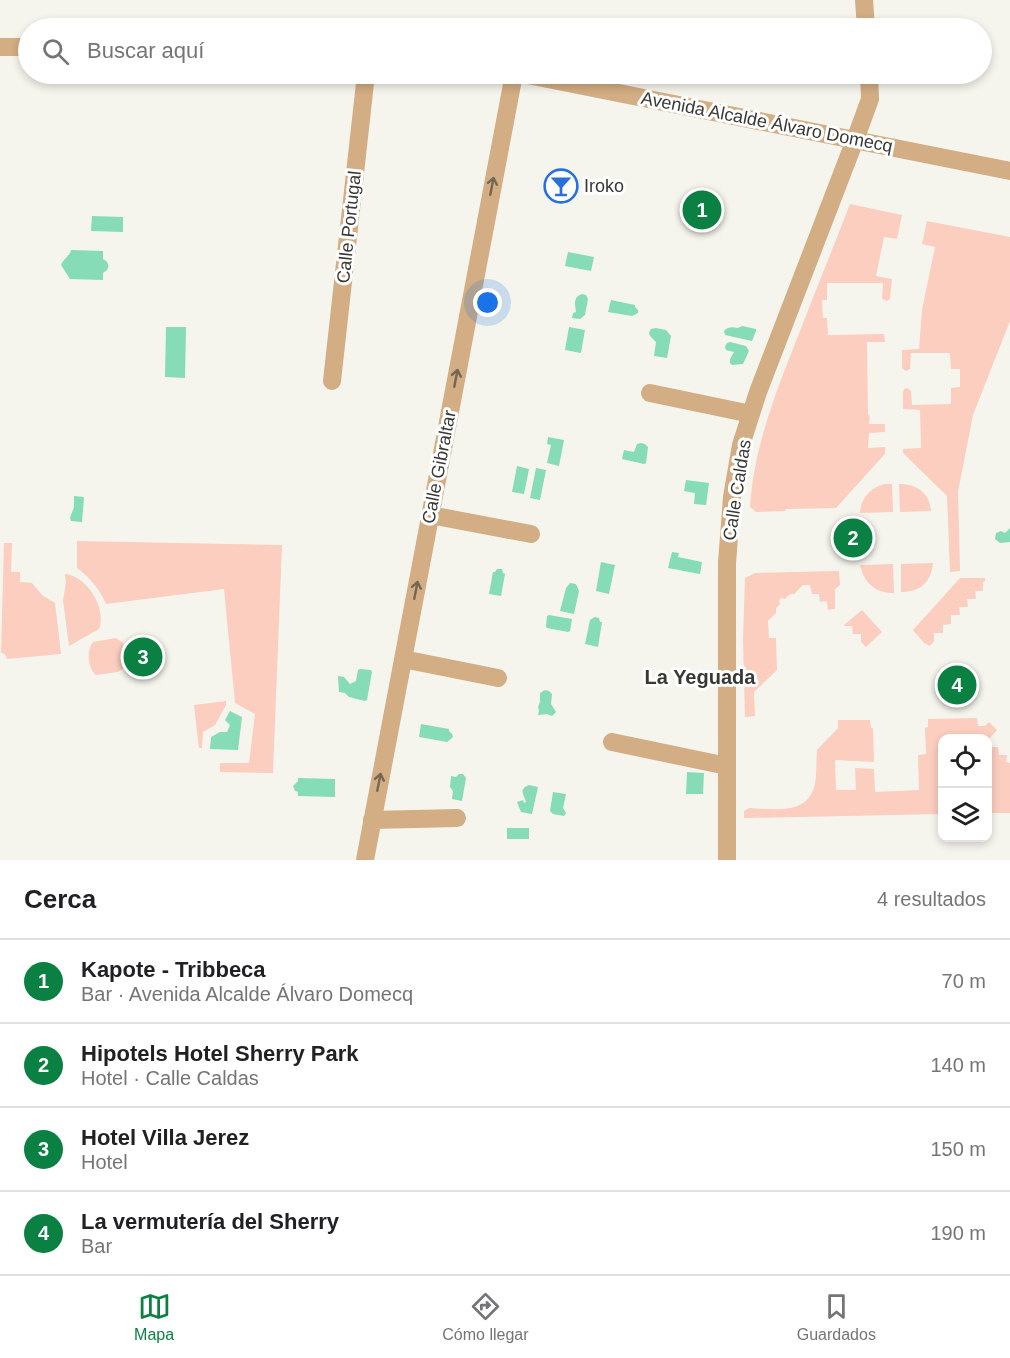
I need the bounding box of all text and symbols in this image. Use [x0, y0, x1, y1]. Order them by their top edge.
search box [18, 18, 992, 84]
icon: search [39, 35, 72, 68]
text: Buscar aquí [87, 38, 204, 63]
street label: Avenida Alcalde Álvaro Domecq [640, 88, 894, 156]
bar icon: Iroko [543, 168, 579, 204]
street label: Calle Portugal [333, 170, 365, 284]
place label: Iroko [584, 176, 624, 196]
one-way arrow [487, 177, 498, 197]
pin: 1 [682, 188, 722, 232]
your location [473, 288, 502, 317]
one-way arrow [451, 369, 462, 388]
street label: Calle Gibraltar [418, 409, 460, 525]
street label: Calle Caldas [719, 438, 755, 542]
pin: 2 [834, 516, 872, 560]
one-way arrow [411, 581, 422, 601]
pin: 3 [124, 634, 162, 680]
pin: 4 [938, 662, 976, 708]
district label: La Yeguada [645, 666, 756, 688]
map controls [938, 734, 992, 842]
button: locate [938, 734, 992, 788]
one-way arrow [374, 773, 385, 792]
button: layers [938, 788, 992, 842]
text: Cerca [24, 884, 96, 914]
text: 4 resultados [877, 888, 986, 910]
text: Kapote - Tribbeca [81, 957, 266, 982]
text: 1 [38, 970, 49, 992]
text: 70 m [942, 970, 986, 992]
text: Bar · Avenida Alcalde Álvaro Domecq [81, 983, 413, 1005]
text: Hipotels Hotel Sherry Park [81, 1041, 359, 1066]
text: 2 [38, 1054, 49, 1076]
text: 140 m [930, 1054, 986, 1076]
text: Hotel · Calle Caldas [81, 1067, 259, 1089]
text: Hotel Villa Jerez [81, 1125, 249, 1150]
text: 3 [38, 1138, 49, 1160]
text: 150 m [930, 1138, 986, 1160]
text: Hotel [81, 1151, 128, 1173]
text: La vermutería del Sherry [81, 1209, 339, 1234]
text: 4 [38, 1222, 49, 1244]
text: 190 m [930, 1222, 986, 1244]
text: Bar [81, 1235, 112, 1257]
tab: Mapa [134, 1290, 174, 1344]
tab: Cómo llegar [442, 1290, 529, 1344]
tab: Guardados [797, 1290, 876, 1344]

